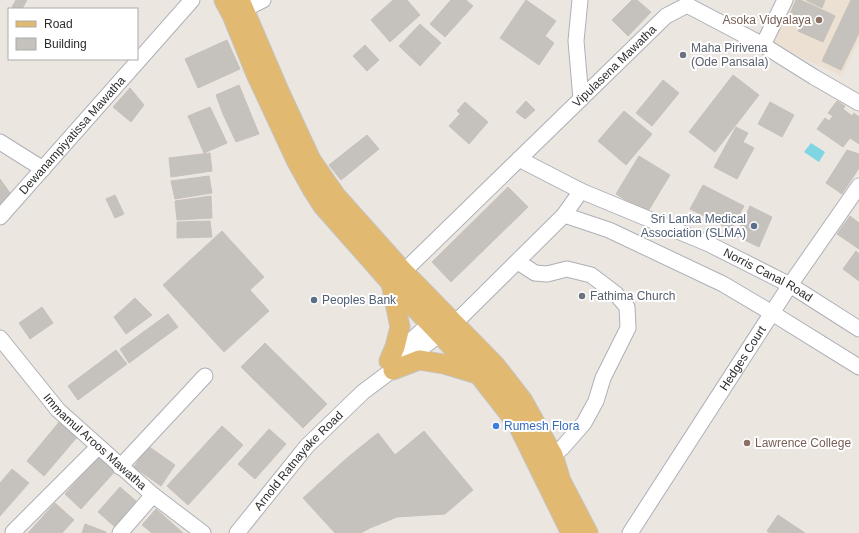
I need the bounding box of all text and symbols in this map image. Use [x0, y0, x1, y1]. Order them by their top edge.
legend [8, 8, 138, 60]
place label: Asoka Vidyalaya [723, 13, 811, 27]
marker: Asoka Vidyalaya [814, 15, 824, 25]
text: Road [44, 17, 73, 31]
street label: Vipulasena Mawatha [570, 22, 659, 110]
text: Building [44, 37, 87, 51]
place label: Maha Pirivena (Ode Pansala) [691, 41, 768, 69]
marker: Maha Pirivena (Ode Pansala) [678, 50, 688, 60]
street label: Dewanampiyatissa Mawatha [16, 73, 128, 197]
place label: Sri Lanka Medical Association (SLMA) [641, 212, 746, 240]
marker: Sri Lanka Medical Association (SLMA) [749, 221, 759, 231]
street label: Norris Canal Road [721, 246, 815, 305]
place label: Fathima Church [590, 289, 675, 303]
marker: Fathima Church [577, 291, 587, 301]
place label: Peoples Bank [322, 293, 397, 307]
marker: Peoples Bank [309, 295, 319, 305]
street label: Hedges Court [717, 323, 769, 393]
street label: Immamul Aroos Mawatha [40, 391, 150, 493]
street label: Arnold Ratnayake Road [251, 408, 346, 513]
place label: Rumesh Flora [504, 419, 580, 433]
marker: Rumesh Flora [491, 421, 501, 431]
place label: Lawrence College [755, 436, 851, 450]
marker: Lawrence College [742, 438, 752, 448]

